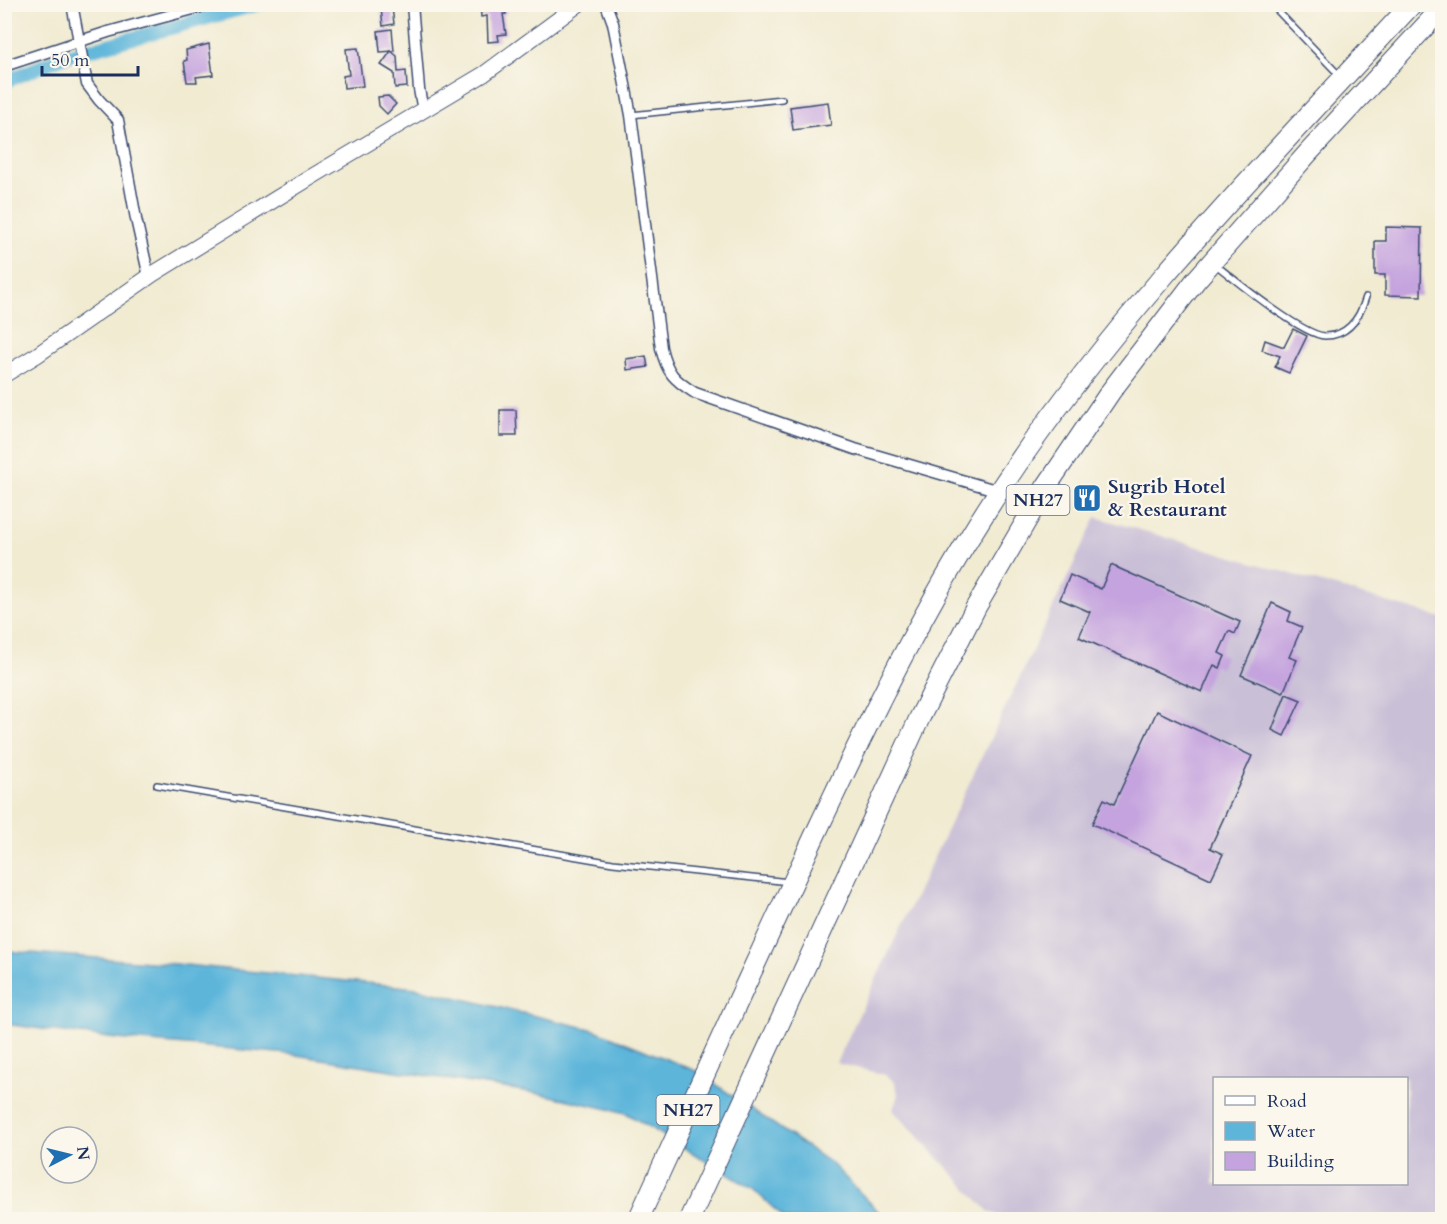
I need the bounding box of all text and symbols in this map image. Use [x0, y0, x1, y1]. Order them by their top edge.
scale bar [42, 39, 138, 77]
text: 50 m [51, 48, 90, 73]
place label: Sugrib Hotel & Restaurant [1108, 473, 1227, 523]
restaurant icon: Sugrib Hotel & Restaurant [1071, 482, 1103, 514]
road number: NH27 [1006, 485, 1070, 515]
legend [1213, 1077, 1408, 1185]
text: Road [1267, 1089, 1307, 1114]
road number: NH27 [656, 1095, 720, 1125]
text: Water [1266, 1119, 1316, 1144]
north arrow [39, 1125, 99, 1185]
text: N [71, 1145, 95, 1162]
text: Building [1267, 1149, 1335, 1174]

